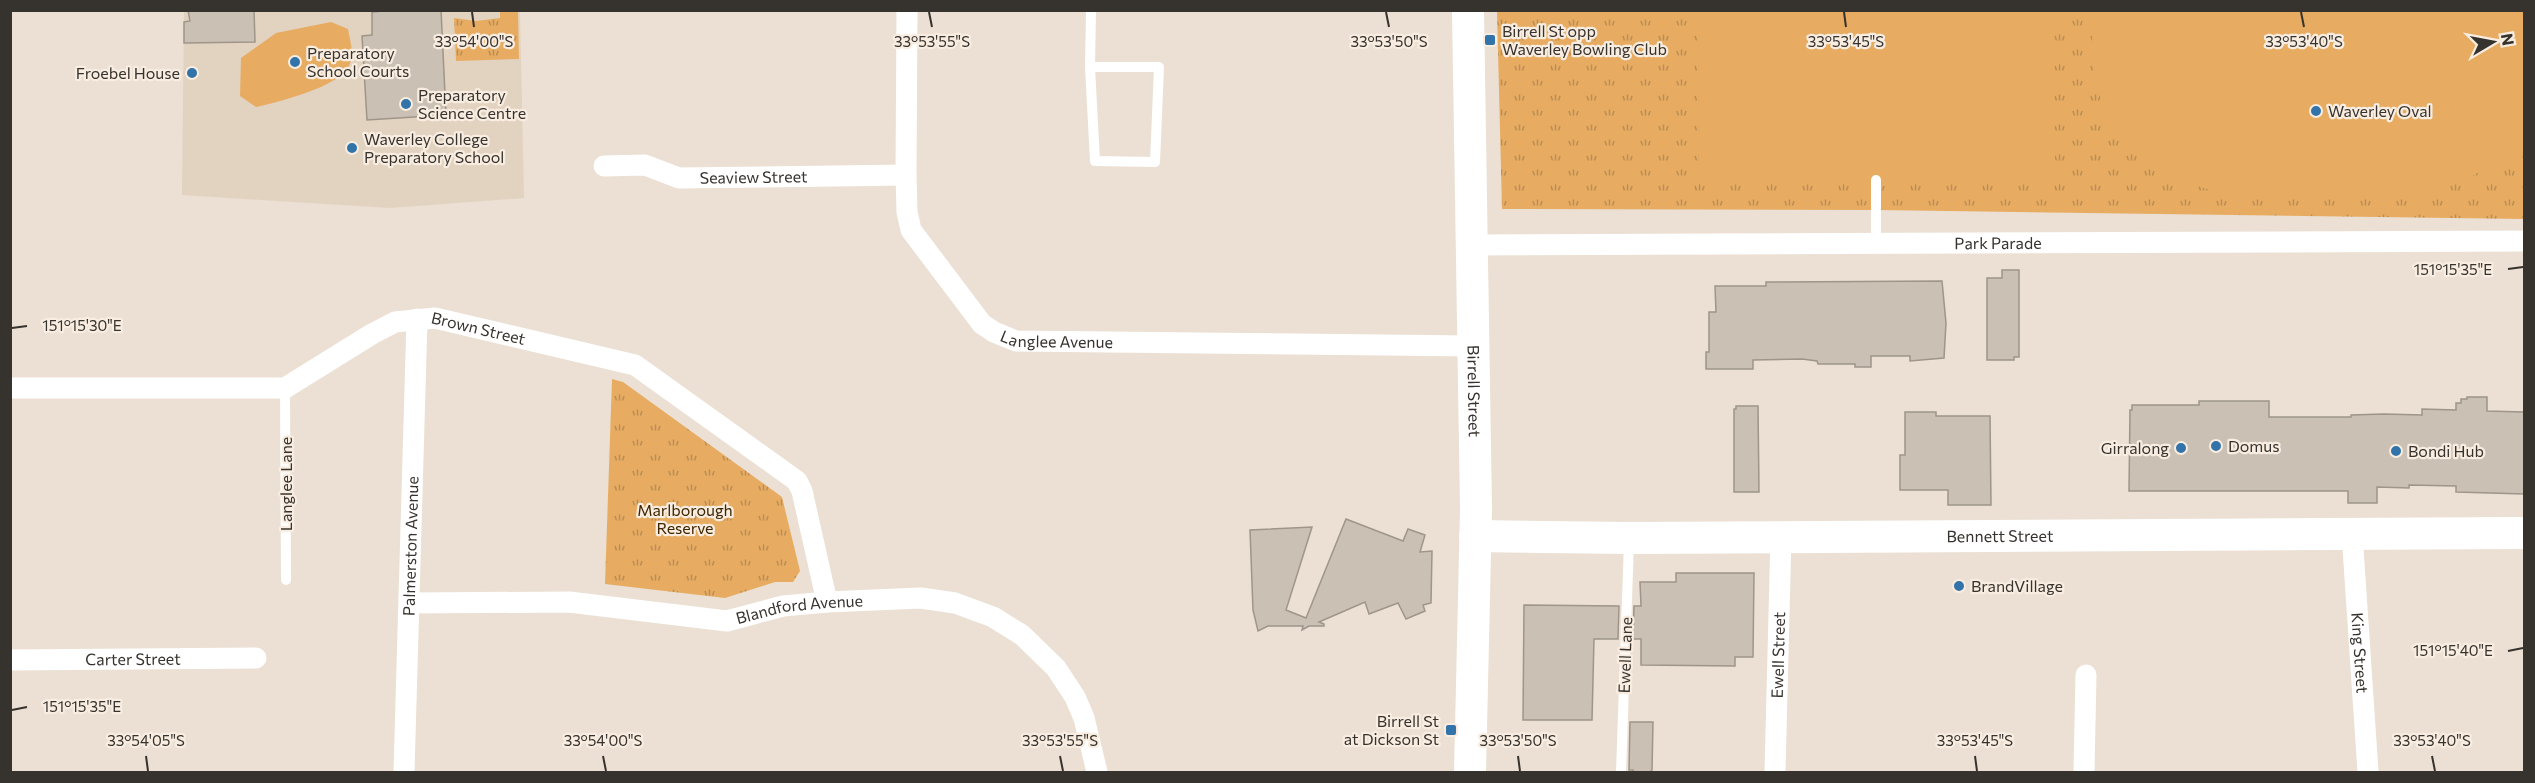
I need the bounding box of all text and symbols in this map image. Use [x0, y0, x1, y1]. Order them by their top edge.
north arrow [2463, 12, 2523, 72]
place label: Birrell St opp Waverley Bowling Club [1502, 21, 1667, 58]
text: 33°54'00"S [435, 32, 514, 50]
text: 33°53'55"S [894, 32, 970, 50]
text: 33°53'50"S [1350, 32, 1428, 50]
text: 33°53'45"S [1808, 32, 1884, 50]
text: 33°53'40"S [2265, 32, 2343, 50]
text: N [2498, 32, 2519, 47]
marker: Birrell St opp Waverley Bowling Club [1483, 33, 1497, 47]
place label: Preparatory School Courts [307, 43, 409, 80]
marker: Preparatory School Courts [288, 55, 302, 69]
place label: Froebel House [76, 63, 180, 82]
marker: Froebel House [185, 66, 199, 80]
place label: Preparatory Science Centre [418, 85, 526, 122]
marker: Preparatory Science Centre [399, 97, 413, 111]
place label: Waverley Oval [2328, 101, 2432, 120]
marker: Waverley Oval [2309, 104, 2323, 118]
place label: Waverley College Preparatory School [364, 129, 504, 166]
marker: Waverley College Preparatory School [345, 141, 359, 155]
street label: Seaview Street [700, 166, 808, 187]
street label: Park Parade [1954, 233, 2042, 252]
text: 151°15'35"E [2414, 260, 2492, 278]
street label: Brown Street [429, 307, 528, 348]
text: 151°15'30"E [42, 316, 122, 334]
street label: Langlee Avenue [998, 326, 1113, 351]
street label: Birrell Street [1464, 345, 1485, 437]
place label: Domus [2228, 436, 2280, 455]
street label: Langlee Lane [276, 437, 295, 531]
place label: Girralong [2101, 438, 2169, 457]
marker: Domus [2209, 439, 2223, 453]
marker: Girralong [2174, 441, 2188, 455]
place label: Bondi Hub [2408, 441, 2484, 460]
marker: Bondi Hub [2389, 444, 2403, 458]
street label: Palmerston Avenue [398, 476, 421, 616]
park label: Marlborough Reserve [637, 500, 733, 537]
street label: Bennett Street [1946, 526, 2054, 545]
place label: BrandVillage [1971, 576, 2063, 595]
marker: BrandVillage [1952, 579, 1966, 593]
street label: Blandford Avenue [734, 590, 863, 627]
street label: Ewell Street [1767, 611, 1788, 699]
street label: King Street [2348, 612, 2373, 694]
street label: Ewell Lane [1614, 616, 1635, 694]
text: 151°15'40"E [2413, 641, 2493, 659]
street label: Carter Street [85, 649, 181, 668]
text: 151°15'35"E [43, 697, 121, 715]
place label: Birrell St at Dickson St [1344, 711, 1439, 748]
marker: Birrell St at Dickson St [1444, 723, 1458, 737]
text: 33°54'05"S [107, 731, 185, 749]
text: 33°54'00"S [564, 731, 643, 749]
text: 33°53'55"S [1022, 731, 1098, 749]
text: 33°53'50"S [1479, 731, 1557, 749]
text: 33°53'45"S [1937, 731, 2013, 749]
text: 33°53'40"S [2393, 731, 2471, 749]

